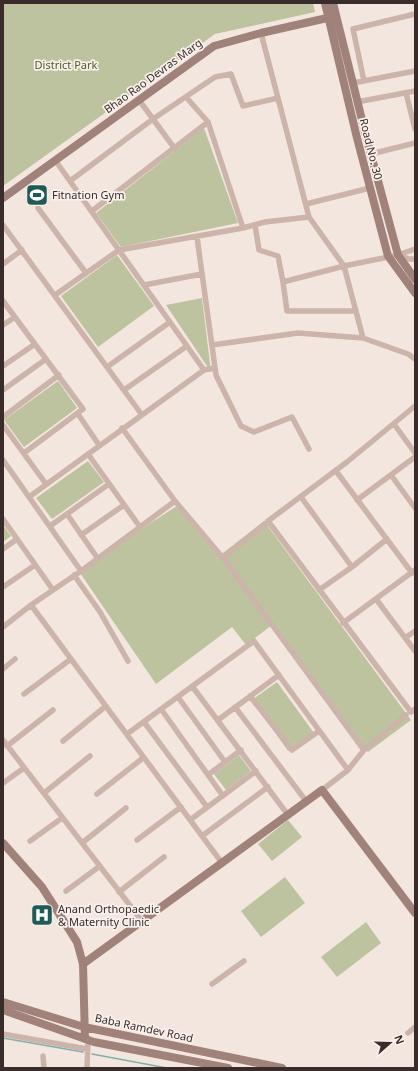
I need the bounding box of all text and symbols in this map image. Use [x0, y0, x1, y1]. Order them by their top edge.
street label: Bhao Rao Devras Marg [101, 35, 205, 116]
park label: District Park [35, 57, 98, 72]
street label: Road No. 30 [357, 117, 386, 181]
sports icon: Fitnation Gym [24, 182, 50, 208]
place label: Fitnation Gym [52, 187, 125, 202]
place label: Anand Orthopaedic & Maternity Clinic [58, 901, 159, 929]
hospital icon: Anand Orthopaedic & Maternity Clinic [29, 902, 55, 928]
street label: Baba Ramdev Road [94, 1010, 195, 1045]
north arrow [370, 1023, 410, 1063]
text: N [391, 1033, 408, 1046]

